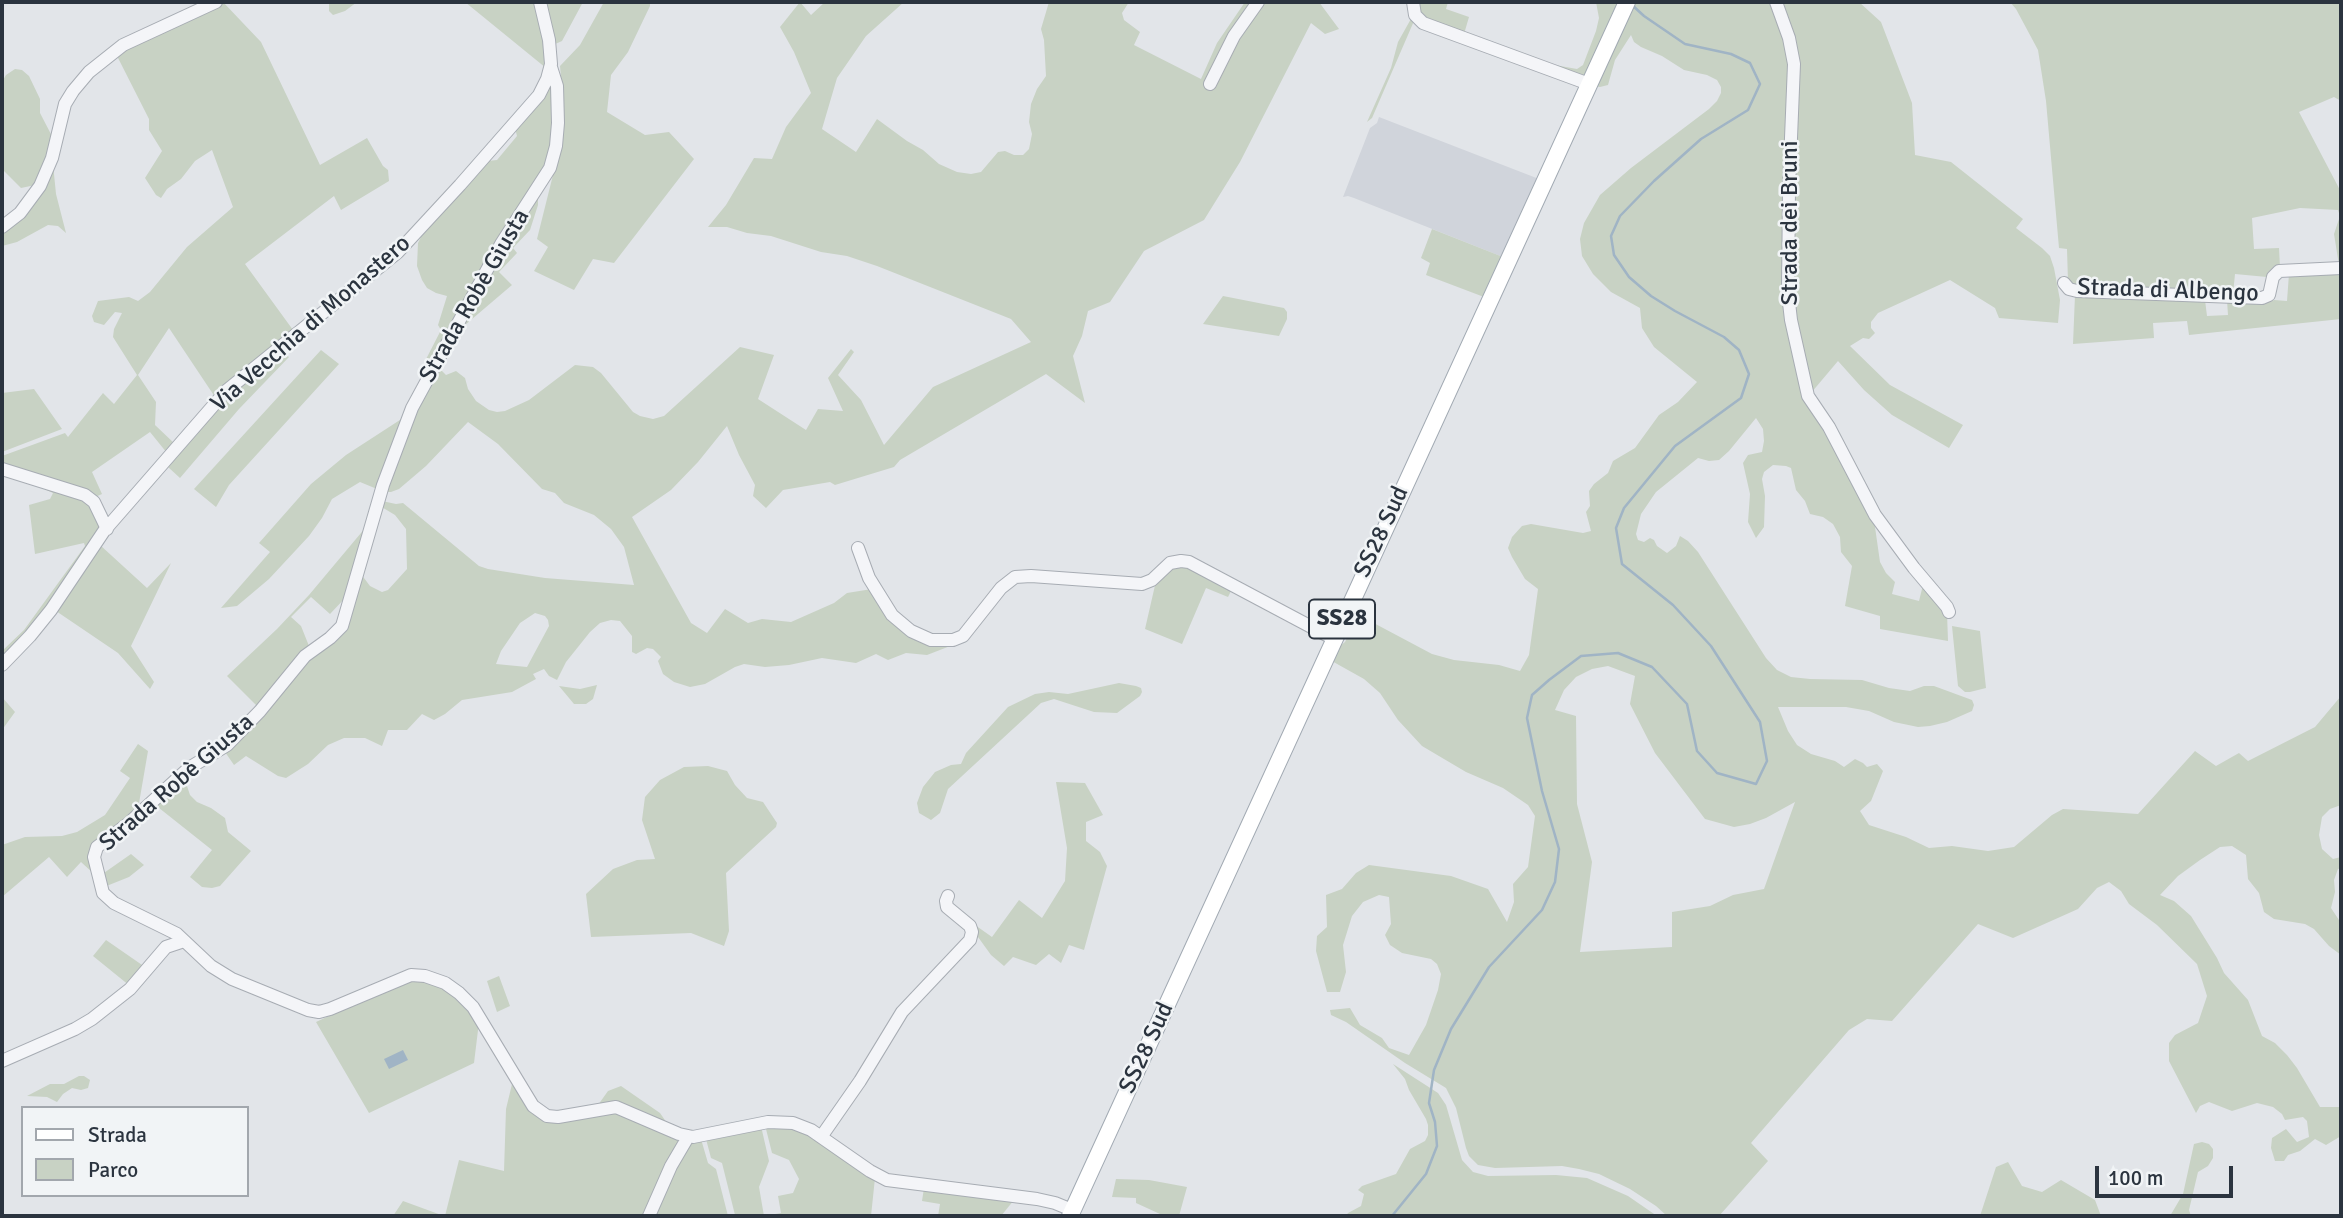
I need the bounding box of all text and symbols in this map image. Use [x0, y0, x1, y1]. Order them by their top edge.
street label: Strada dei Bruni [1777, 141, 1805, 305]
street label: Strada Robè Giusta [414, 204, 536, 388]
street label: Via Vecchia di Monastero [205, 230, 417, 418]
street label: Strada di Albengo [2077, 273, 2259, 309]
street label: SS28 Sud [1348, 482, 1416, 582]
road number: SS28 [1309, 600, 1375, 638]
street label: Strada Robè Giusta [94, 708, 260, 858]
street label: SS28 Sud [1113, 998, 1181, 1098]
legend [21, 1106, 248, 1197]
text: Strada [88, 1122, 147, 1148]
scale bar [2098, 1152, 2236, 1196]
text: Parco [88, 1157, 138, 1183]
text: 100 m [2108, 1165, 2163, 1191]

